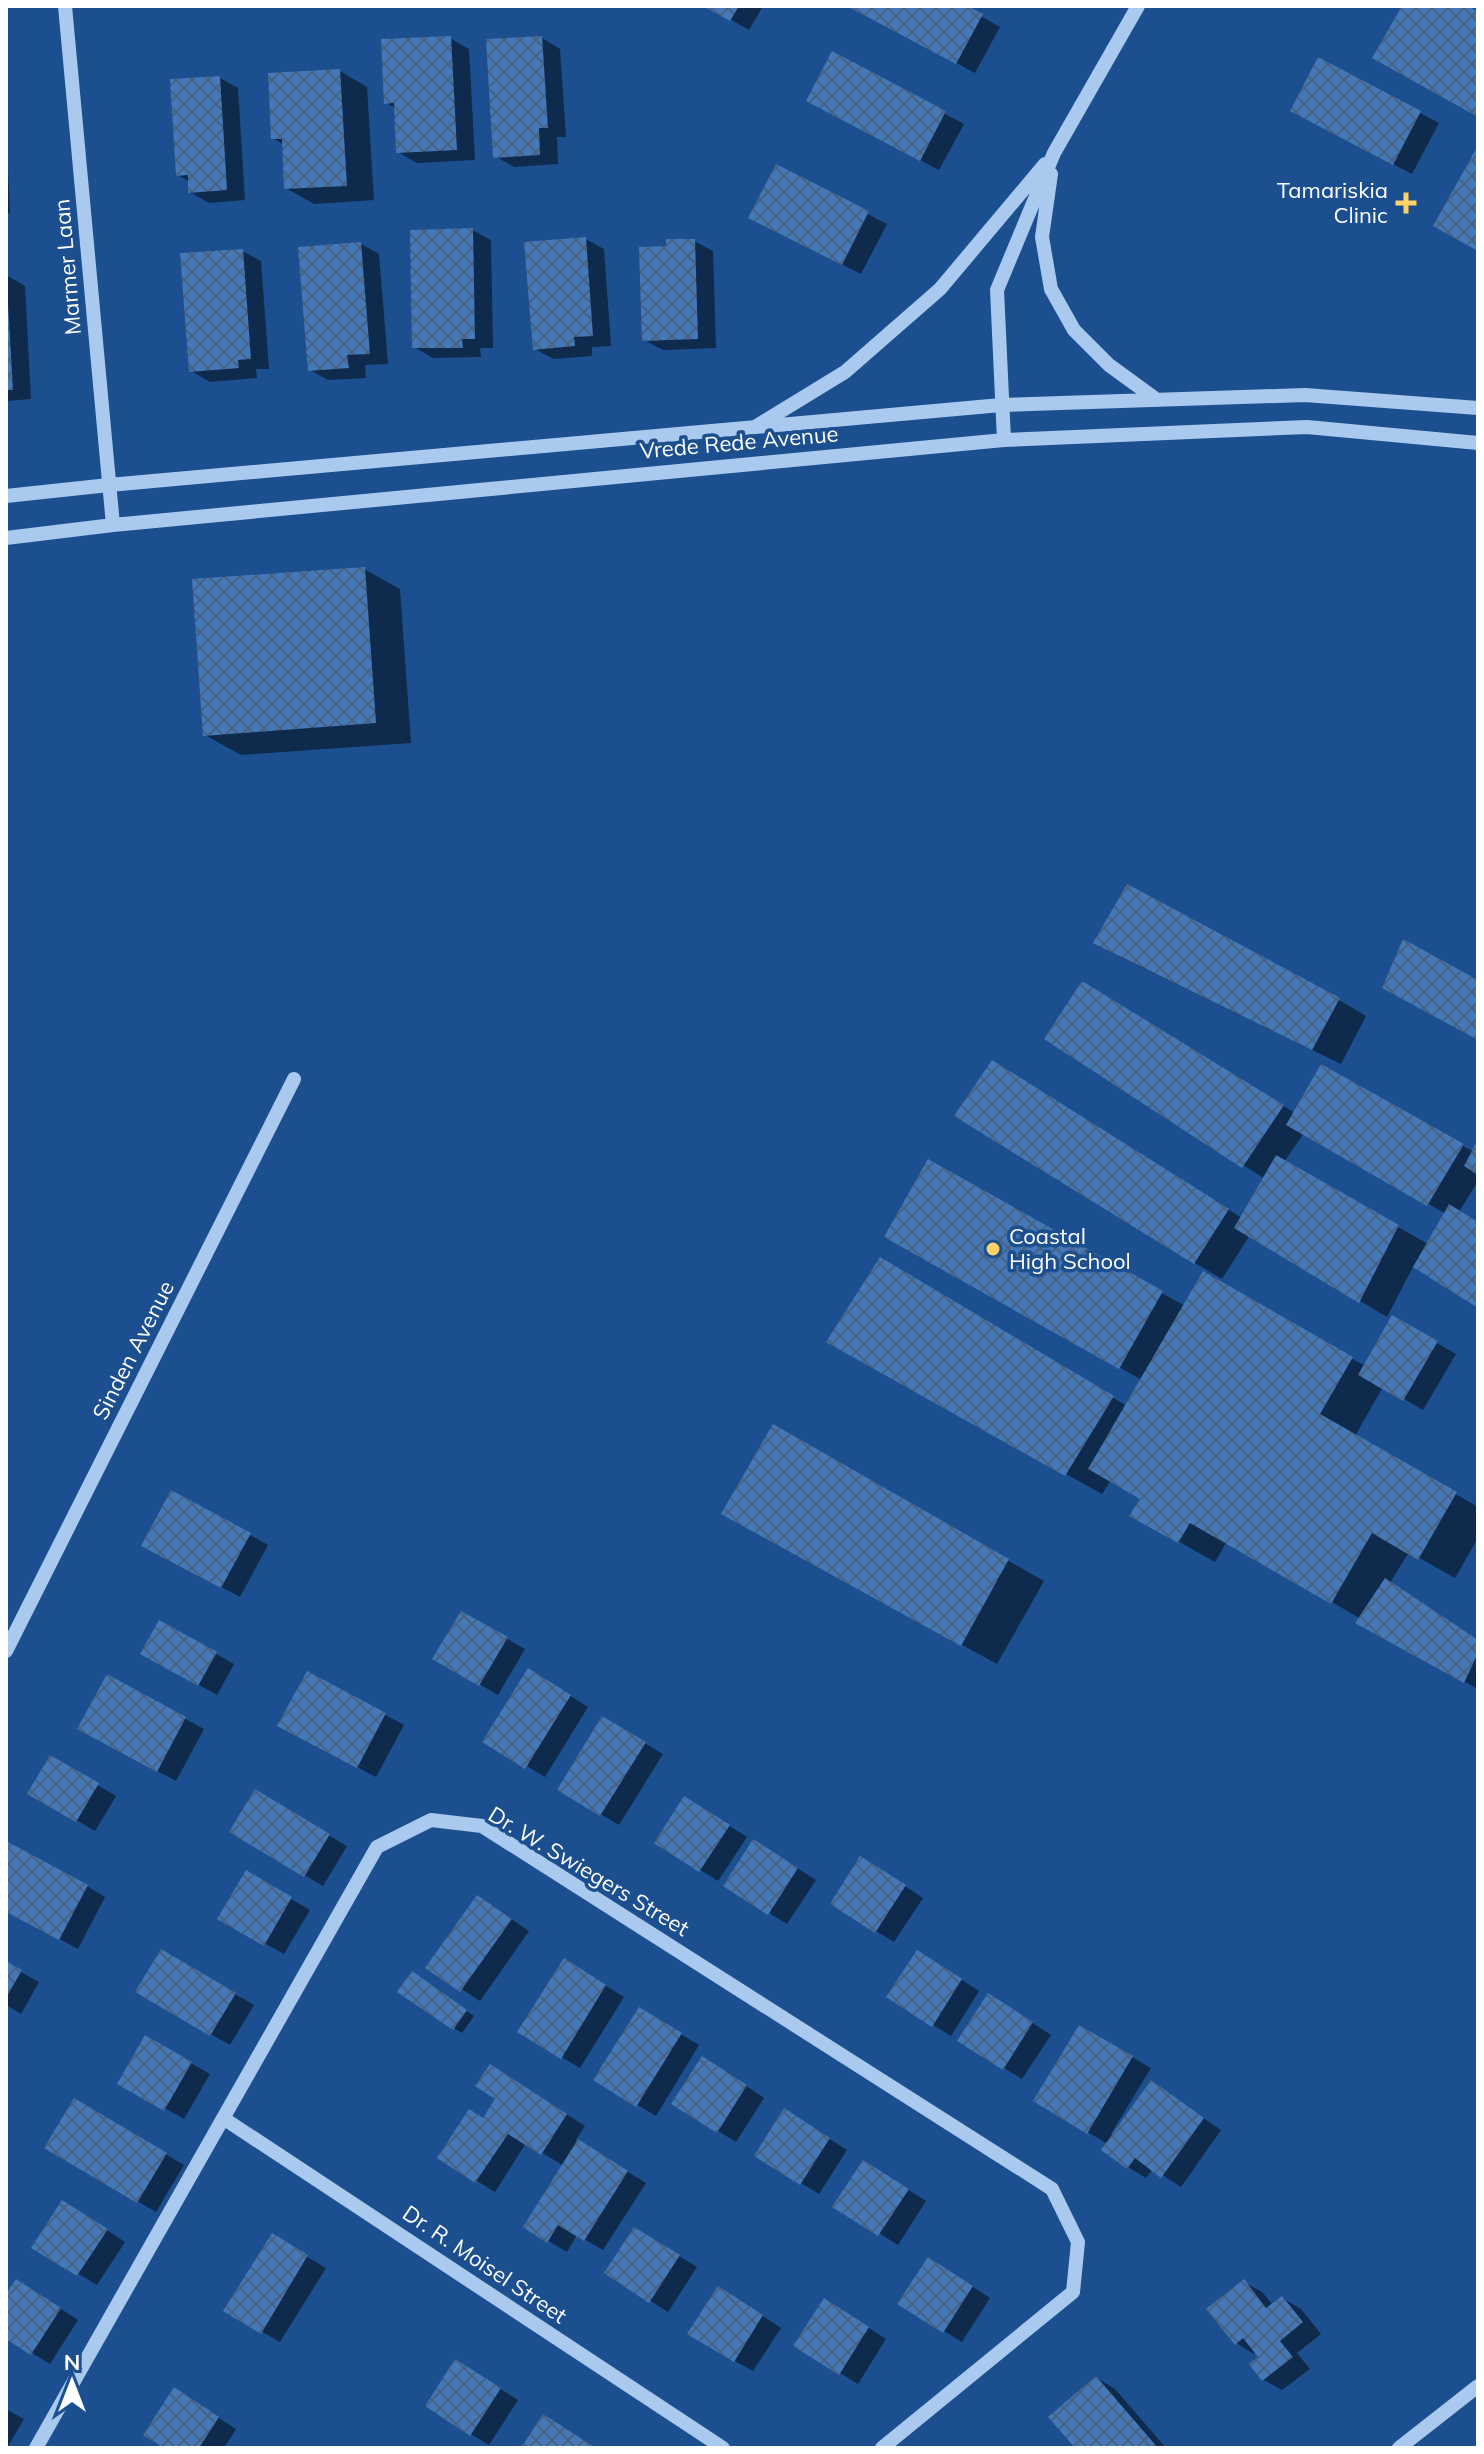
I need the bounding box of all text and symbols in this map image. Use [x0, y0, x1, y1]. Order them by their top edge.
place label: Tamariskia Clinic [1277, 176, 1388, 229]
marker: Tamariskia Clinic [1395, 192, 1417, 214]
street label: Marmer Laan [47, 198, 87, 336]
street label: Vrede Rede Avenue [638, 419, 840, 465]
place label: Coastal High School [1009, 1222, 1131, 1275]
marker: Coastal High School [984, 1240, 1002, 1258]
street label: Sinden Avenue [86, 1276, 180, 1424]
street label: Dr. W. Swiegers Street [484, 1800, 695, 1942]
street label: Dr. R. Moisel Street [397, 2199, 573, 2330]
north arrow [32, 2342, 112, 2422]
text: N [64, 2348, 80, 2376]

